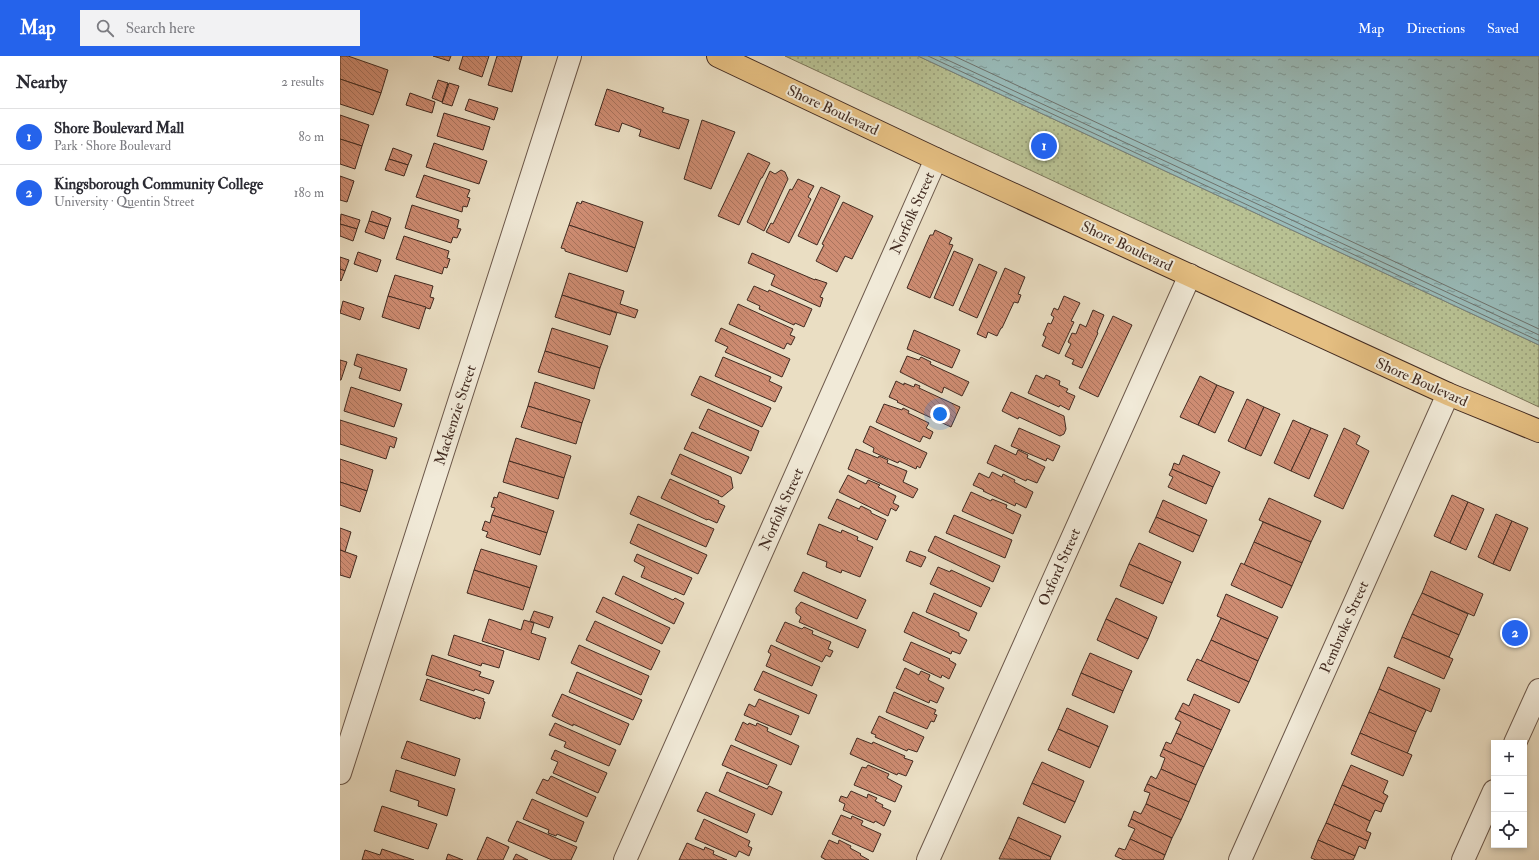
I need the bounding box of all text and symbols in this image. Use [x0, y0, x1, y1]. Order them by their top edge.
search box [80, 10, 360, 46]
text: Map [20, 16, 56, 40]
icon: search [94, 17, 116, 39]
text: Search here [126, 19, 195, 38]
text: Map [1358, 20, 1384, 37]
text: Directions [1406, 20, 1465, 37]
text: Saved [1487, 20, 1519, 37]
text: Nearby [16, 72, 67, 93]
text: 2 results [281, 74, 324, 90]
street label: Shore Boulevard [784, 81, 882, 140]
text: Shore Boulevard Mall [54, 119, 184, 138]
text: 1 [27, 129, 31, 145]
text: 80 m [298, 129, 324, 145]
pin: 1 [1031, 131, 1057, 161]
text: Park · Shore Boulevard [54, 138, 171, 154]
street label: Norfolk Street [886, 169, 939, 257]
text: Kingsborough Community College [54, 175, 263, 194]
text: 2 [26, 185, 32, 201]
text: 180 m [294, 185, 324, 201]
text: University · Quentin Street [54, 194, 194, 210]
street label: Shore Boulevard [1078, 217, 1176, 276]
street label: Shore Boulevard [1373, 354, 1471, 411]
street label: Mackenzie Street [430, 362, 481, 468]
your location [930, 404, 950, 424]
street label: Norfolk Street [755, 465, 808, 553]
street label: Oxford Street [1034, 525, 1085, 609]
street label: Pembroke Street [1316, 578, 1373, 676]
pin: 2 [1502, 618, 1528, 648]
map controls [1491, 740, 1527, 848]
button: + [1491, 740, 1527, 776]
button: − [1491, 776, 1527, 812]
button: locate [1491, 812, 1527, 848]

